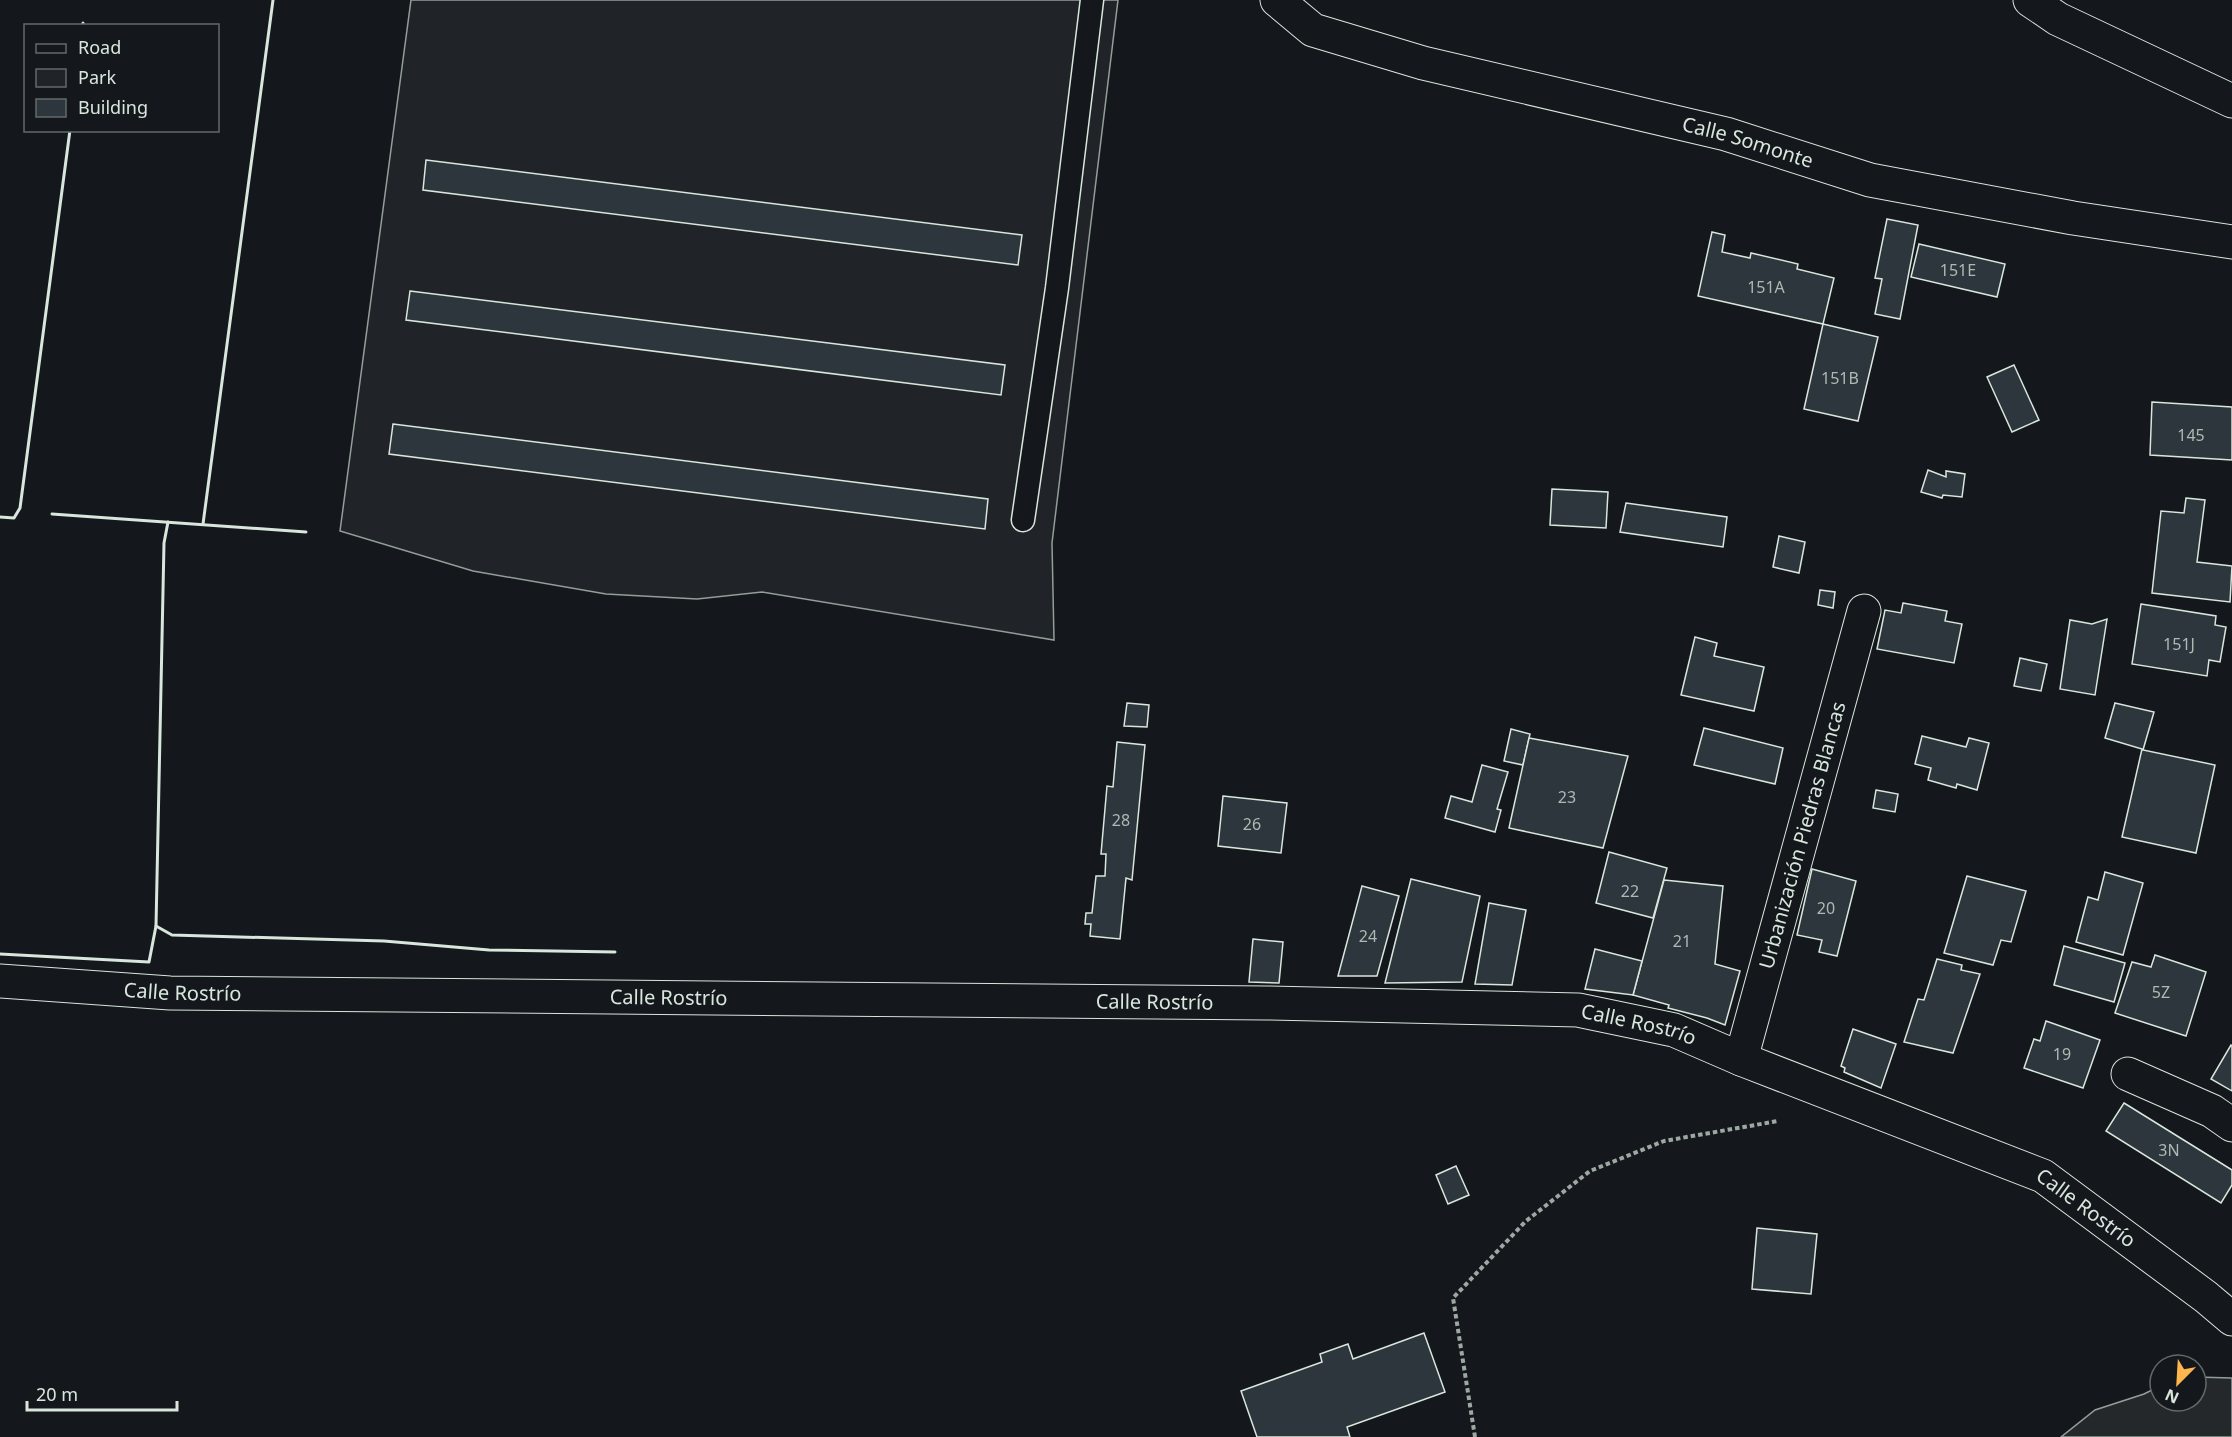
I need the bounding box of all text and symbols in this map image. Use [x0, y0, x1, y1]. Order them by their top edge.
legend [24, 24, 219, 132]
text: Road [78, 35, 121, 59]
text: Park [78, 65, 116, 89]
text: Building [78, 95, 148, 119]
street label: Calle Somonte [1680, 110, 1817, 174]
house number: 151E [1940, 259, 1976, 281]
house number: 151A [1747, 276, 1786, 298]
house number: 151B [1821, 367, 1859, 389]
house number: 145 [2177, 424, 2205, 446]
house number: 151J [2163, 633, 2195, 655]
street label: Urbanización Piedras Blancas [1752, 698, 1852, 972]
house number: 23 [1558, 786, 1576, 808]
house number: 28 [1112, 809, 1130, 831]
house number: 26 [1243, 813, 1261, 835]
house number: 22 [1621, 880, 1639, 902]
house number: 20 [1817, 897, 1835, 919]
house number: 24 [1359, 925, 1377, 947]
house number: 21 [1673, 930, 1691, 952]
street label: Calle Rostrío [123, 976, 242, 1007]
house number: 5Z [2152, 981, 2170, 1003]
street label: Calle Rostrío [610, 983, 728, 1011]
street label: Calle Rostrío [1096, 987, 1213, 1016]
street label: Calle Rostrío [1579, 997, 1701, 1051]
house number: 19 [2053, 1043, 2071, 1065]
house number: 3N [2158, 1139, 2180, 1161]
street label: Calle Rostrío [2031, 1162, 2142, 1253]
north arrow [2148, 1353, 2208, 1413]
scale bar [27, 1374, 177, 1412]
text: 20 m [36, 1382, 78, 1406]
text: N [2161, 1384, 2182, 1409]

